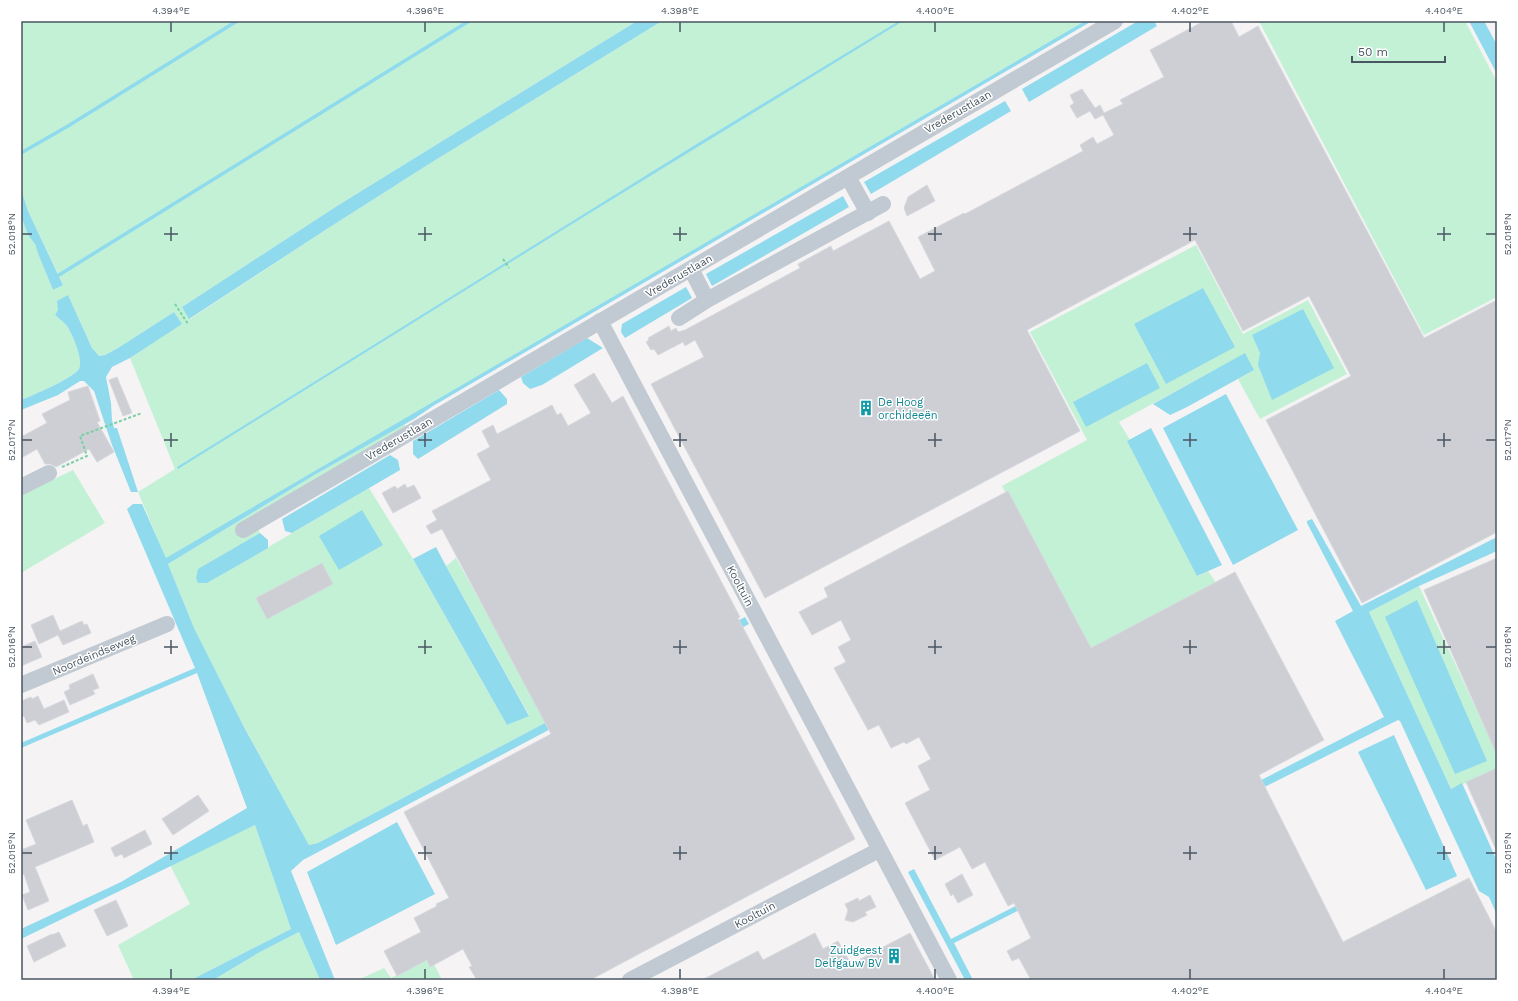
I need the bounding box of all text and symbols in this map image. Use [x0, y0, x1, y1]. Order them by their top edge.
text: 4.394°E [152, 5, 190, 16]
text: 4.396°E [406, 5, 444, 16]
text: 4.398°E [661, 5, 699, 16]
text: 4.400°E [916, 5, 954, 16]
text: 4.402°E [1171, 5, 1209, 16]
text: 4.404°E [1425, 5, 1463, 16]
scale bar [1352, 38, 1445, 64]
text: 50 m [1358, 45, 1388, 59]
street label: Vrederustlaan [922, 88, 994, 136]
text: 52.018°N [6, 213, 17, 255]
text: 52.018°N [1502, 213, 1513, 255]
street label: Vrederustlaan [643, 252, 715, 300]
place label: De Hoog orchideeën [878, 396, 938, 422]
building icon: De Hoog orchideeën [857, 399, 875, 417]
street label: Vrederustlaan [363, 415, 435, 463]
text: 52.017°N [6, 419, 17, 461]
text: 52.017°N [1502, 419, 1513, 461]
street label: Kooltuin [724, 563, 756, 609]
text: 52.016°N [6, 626, 17, 668]
text: 52.016°N [1502, 626, 1513, 668]
street label: Noordeindseweg [51, 632, 137, 678]
text: 52.015°N [6, 832, 17, 874]
text: 52.015°N [1502, 832, 1513, 874]
street label: Kooltuin [732, 899, 778, 931]
place label: Zuidgeest Delfgauw BV [814, 944, 882, 970]
building icon: Zuidgeest Delfgauw BV [885, 947, 903, 965]
text: 4.394°E [152, 985, 190, 996]
text: 4.396°E [406, 985, 444, 996]
text: 4.398°E [661, 985, 699, 996]
text: 4.400°E [916, 985, 954, 996]
text: 4.402°E [1171, 985, 1209, 996]
text: 4.404°E [1425, 985, 1463, 996]

